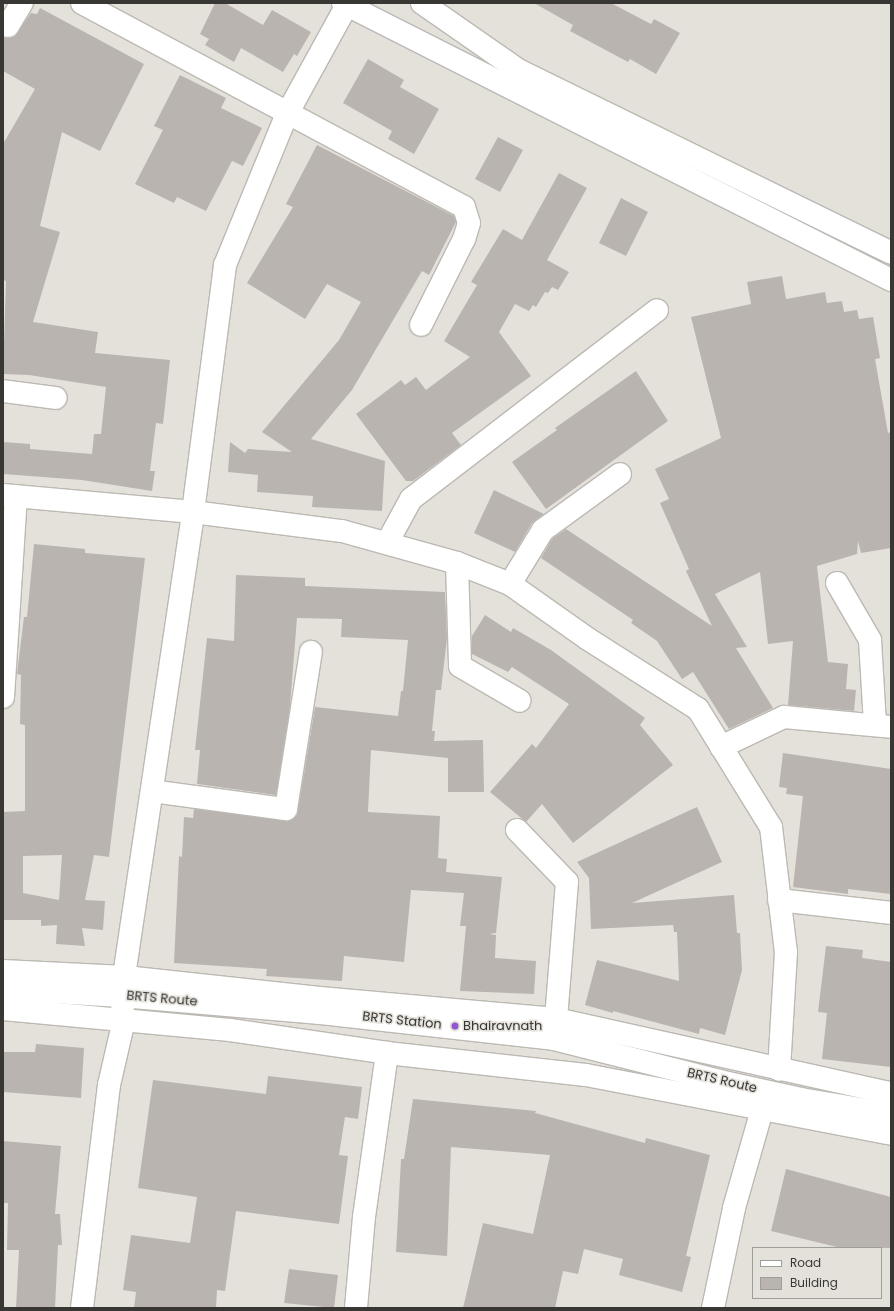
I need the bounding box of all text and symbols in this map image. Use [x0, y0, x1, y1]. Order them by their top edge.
street label: BRTS Route [126, 988, 198, 1010]
street label: BRTS Station [362, 1009, 442, 1033]
place label: Bhairavnath [463, 1018, 542, 1034]
marker: Bhairavnath [450, 1021, 460, 1031]
street label: BRTS Route [685, 1065, 759, 1097]
legend [752, 1247, 882, 1299]
text: Road [790, 1254, 821, 1271]
text: Building [790, 1274, 838, 1291]

